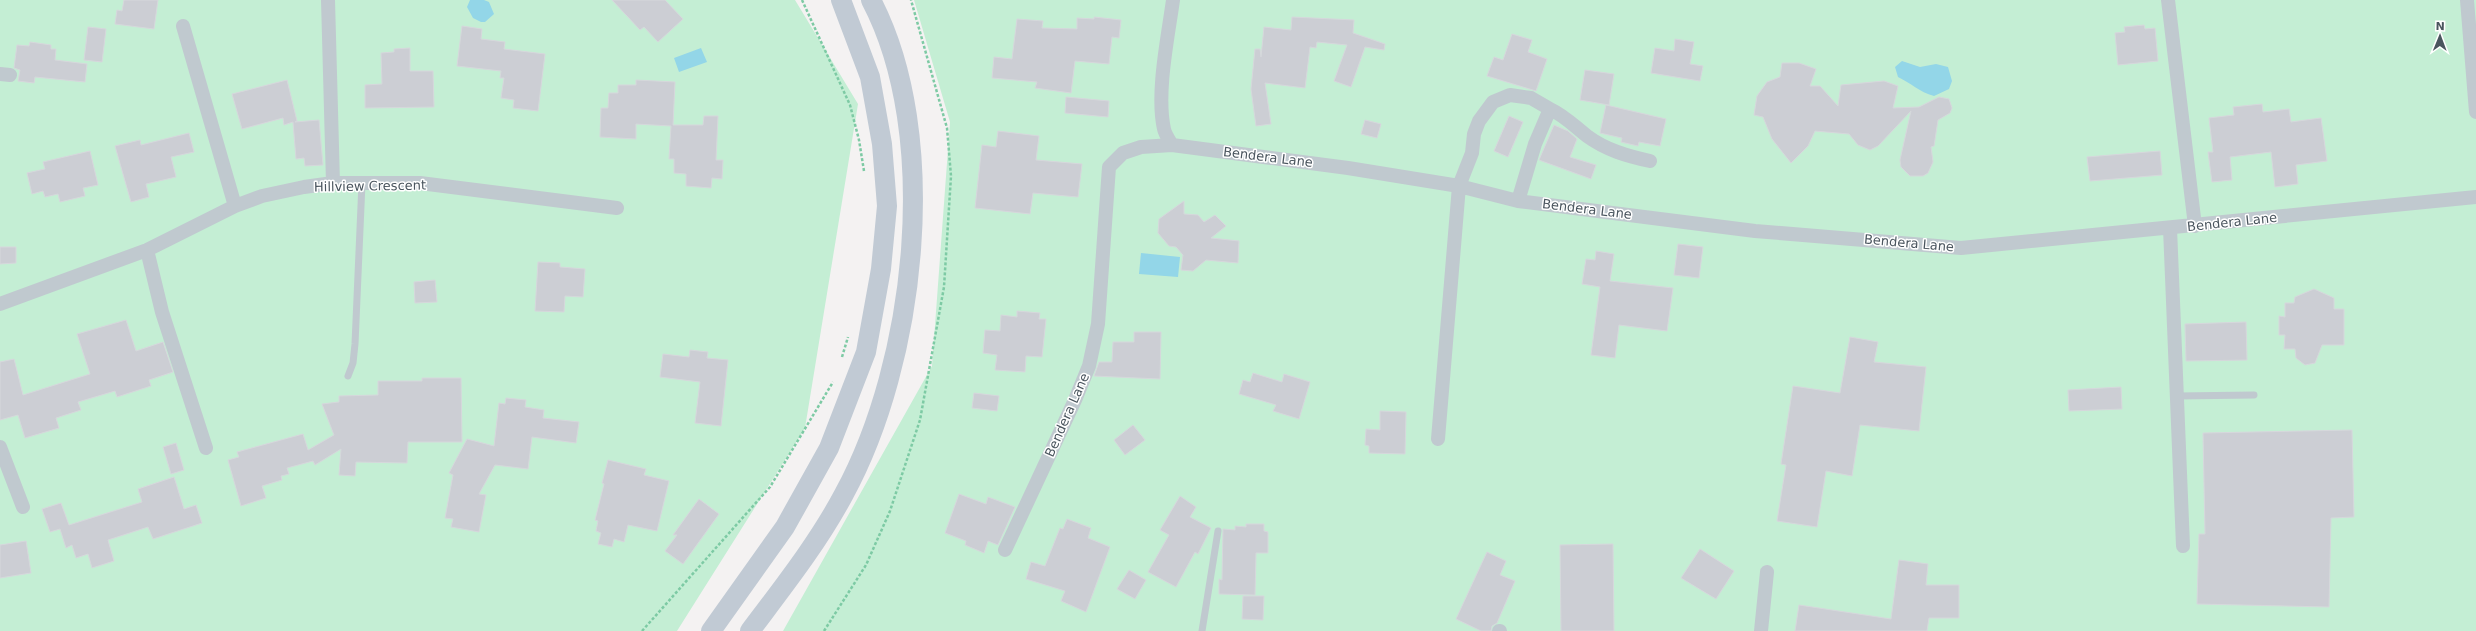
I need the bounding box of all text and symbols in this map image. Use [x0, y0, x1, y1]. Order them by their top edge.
north arrow [2420, 16, 2460, 56]
text: N [2435, 20, 2445, 33]
street label: Bendera Lane [1222, 144, 1314, 170]
street label: Hillview Crescent [314, 178, 426, 194]
street label: Bendera Lane [1541, 196, 1633, 222]
street label: Bendera Lane [2186, 210, 2278, 234]
street label: Bendera Lane [1863, 232, 1955, 254]
street label: Bendera Lane [1042, 371, 1092, 459]

